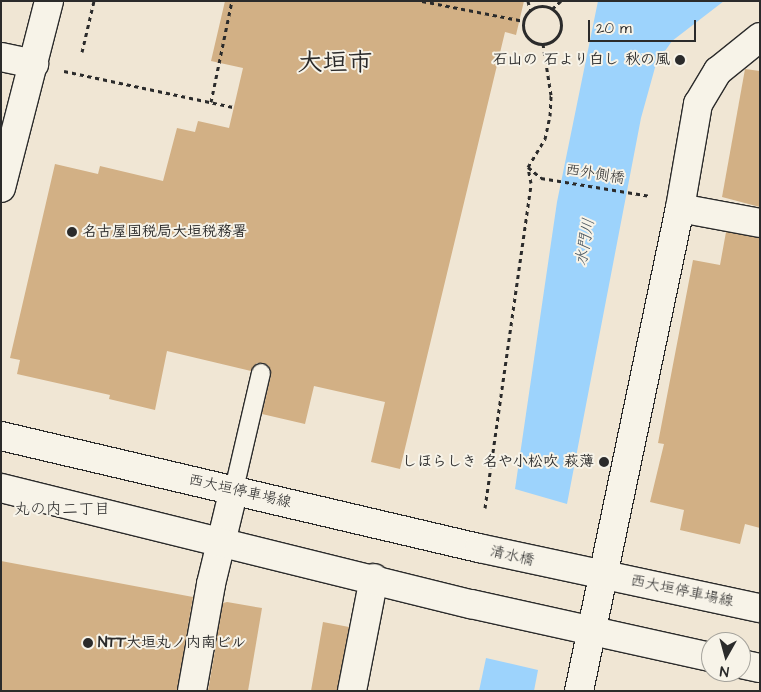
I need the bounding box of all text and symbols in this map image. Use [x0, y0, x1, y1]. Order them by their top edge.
scale bar [591, 10, 698, 42]
text: 20 m [596, 18, 632, 39]
district label: 大垣市 [298, 48, 372, 78]
place label: 石山の 石より白し 秋の風 [493, 51, 670, 69]
marker: 石山の 石より白し 秋の風 [674, 54, 686, 66]
street label: 西外側橋 [564, 160, 626, 188]
water label: 水門川 [571, 217, 599, 267]
place label: 名古屋国税局大垣税務署 [82, 223, 247, 241]
marker: 名古屋国税局大垣税務署 [66, 226, 78, 238]
place label: しほらしき 名や小松吹 萩薄 [402, 453, 594, 471]
marker: しほらしき 名や小松吹 萩薄 [598, 456, 610, 468]
street label: 西大垣停車場線 [187, 470, 293, 512]
district label: 丸の内二丁目 [14, 499, 110, 519]
street label: 清水橋 [488, 542, 536, 570]
street label: 西大垣停車場線 [629, 571, 735, 611]
north arrow [701, 632, 751, 682]
place label: NTT大垣丸ノ内南ビル [98, 634, 246, 652]
marker: NTT大垣丸ノ内南ビル [82, 637, 94, 649]
text: N [719, 660, 730, 681]

